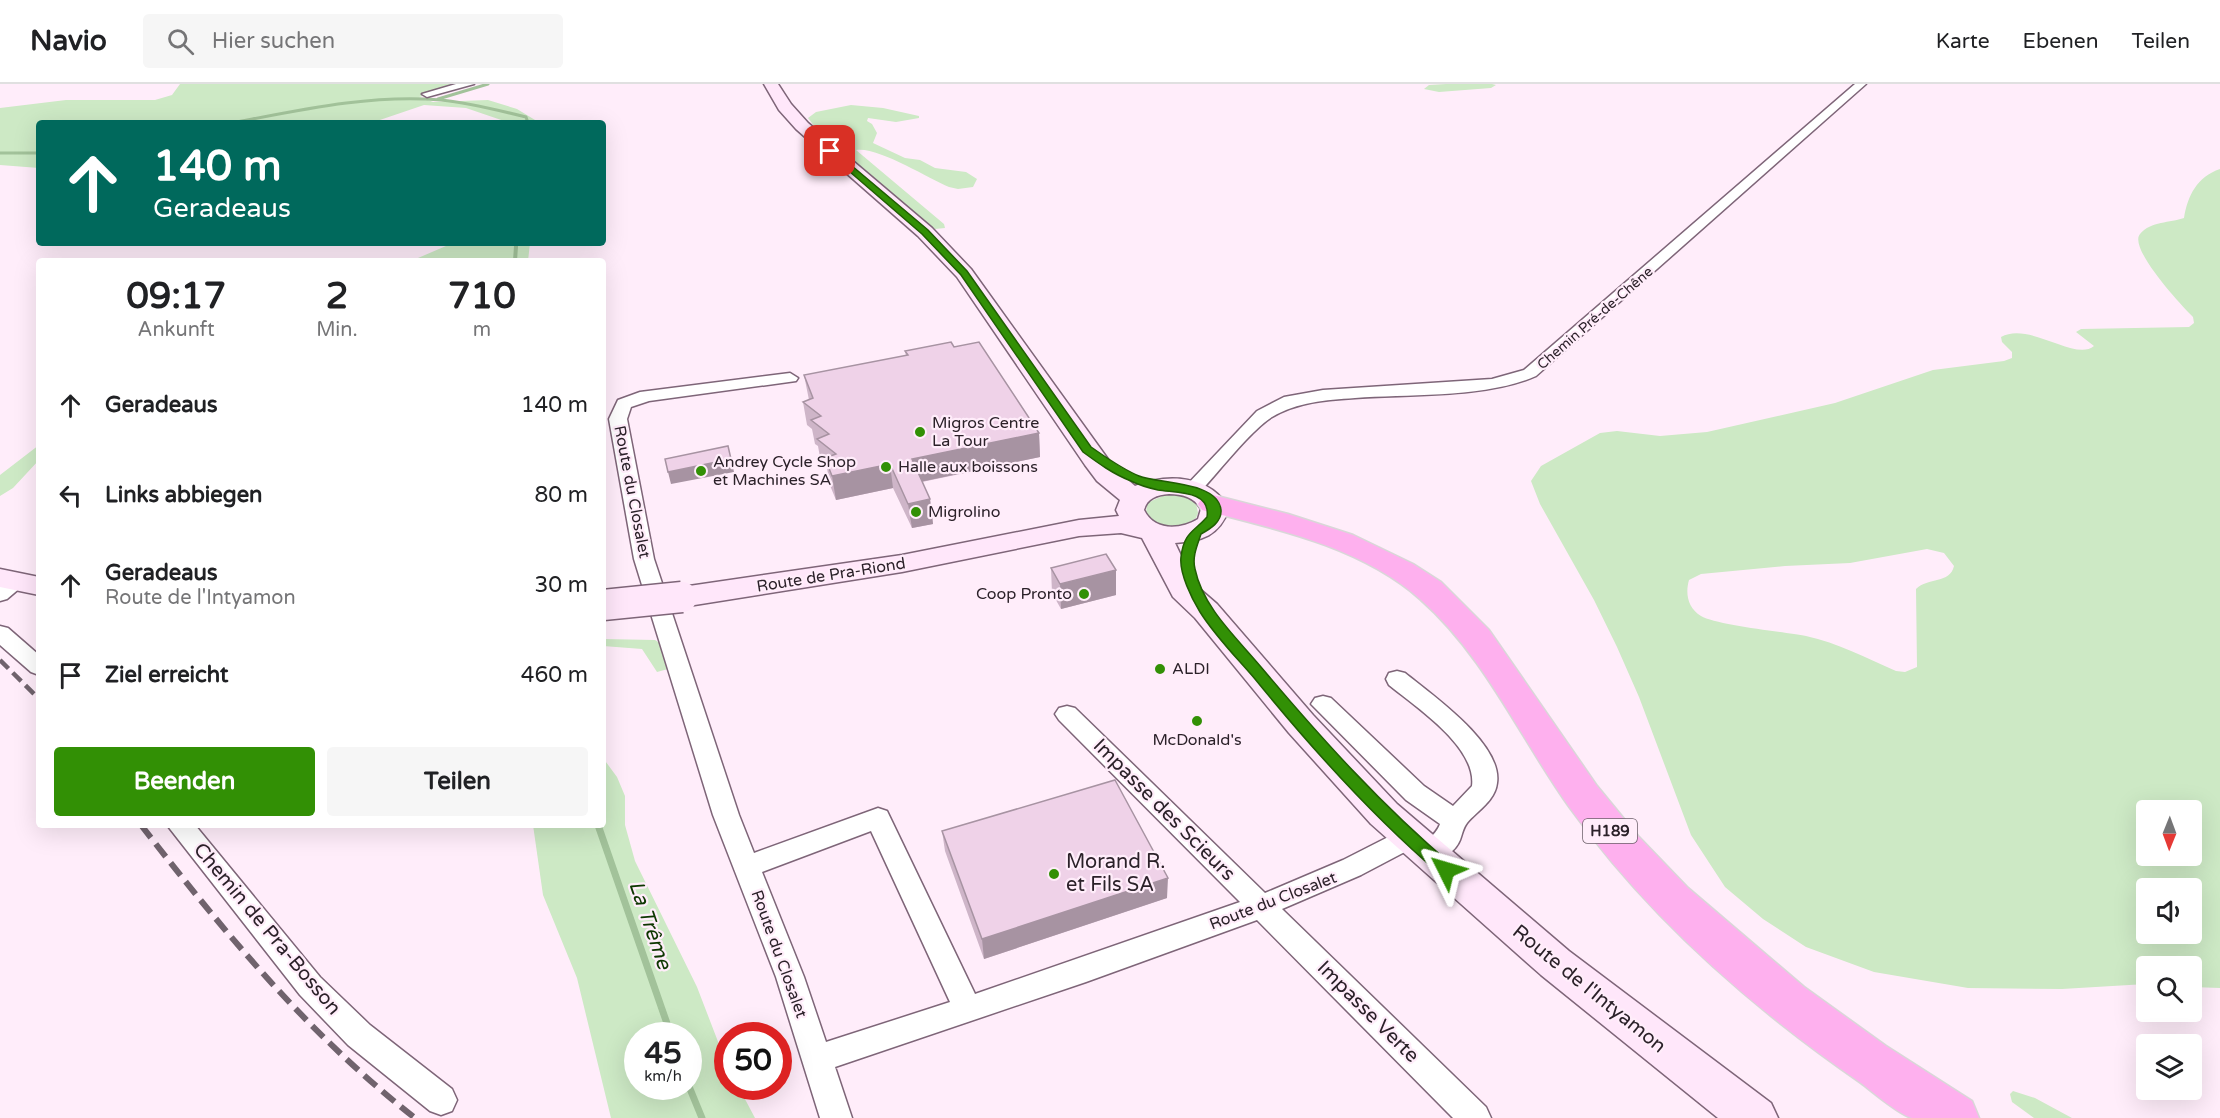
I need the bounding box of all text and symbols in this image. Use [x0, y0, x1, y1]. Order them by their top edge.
search box [143, 14, 563, 68]
text: Navio [30, 24, 107, 58]
icon: search [164, 25, 197, 58]
text: Hier suchen [212, 28, 335, 54]
text: Karte [1936, 29, 1990, 54]
text: Ebenen [2023, 29, 2099, 54]
text: Teilen [2132, 29, 2190, 54]
pin [804, 125, 855, 176]
icon: arrive [813, 134, 846, 167]
text: 140 m [153, 141, 282, 192]
icon: ahead [54, 144, 132, 222]
text: Geradeaus [153, 192, 291, 225]
street label: Chemin Pré-de-Chêne [1534, 263, 1656, 373]
text: 09:17 [126, 275, 226, 318]
text: 2 [326, 275, 348, 318]
text: 710 [448, 275, 516, 318]
text: Ankunft [138, 318, 215, 342]
text: Min. [316, 318, 358, 342]
text: m [473, 318, 491, 342]
icon: ahead [54, 389, 87, 422]
text: Geradeaus [105, 392, 217, 418]
text: 140 m [521, 392, 588, 418]
place label: Migros Centre La Tour [932, 413, 1039, 451]
street label: Route du Closalet [609, 424, 655, 560]
marker: Migros Centre La Tour [913, 425, 927, 439]
place label: Andrey Cycle Shop et Machines SA [713, 452, 856, 490]
place label: Halle aux boissons [898, 457, 1038, 477]
marker: Halle aux boissons [879, 460, 893, 474]
marker: Andrey Cycle Shop et Machines SA [694, 464, 708, 478]
icon: left [54, 479, 87, 512]
text: Links abbiegen [105, 482, 263, 508]
text: 80 m [534, 482, 588, 508]
place label: Migrolino [928, 502, 1000, 522]
marker: Migrolino [909, 505, 923, 519]
street label: Route de Pra-Riond [755, 553, 907, 597]
text: Geradeaus [105, 560, 217, 586]
icon: ahead [54, 569, 87, 602]
text: 30 m [534, 572, 588, 598]
place label: Coop Pronto [976, 584, 1072, 604]
text: Route de l'Intyamon [105, 586, 296, 610]
marker: Coop Pronto [1077, 587, 1091, 601]
icon: arrive [54, 659, 87, 692]
place label: ALDI [1172, 659, 1210, 679]
text: Ziel erreicht [105, 662, 228, 688]
text: 460 m [521, 662, 588, 688]
marker: ALDI [1153, 662, 1167, 676]
marker: McDonald's [1190, 714, 1204, 728]
place label: McDonald's [1152, 730, 1242, 750]
street label: Impasse des Scieurs [1088, 734, 1240, 886]
button: Beenden [54, 747, 315, 816]
button: Teilen [327, 747, 588, 816]
north arrow [2136, 800, 2202, 866]
map controls [2136, 800, 2202, 1100]
road number: H189 [1583, 819, 1637, 843]
street label: Chemin de Pra-Bosson [188, 838, 346, 1020]
position arrow [1414, 838, 1478, 902]
place label: Morand R. et Fils SA [1066, 850, 1166, 897]
marker: Morand R. et Fils SA [1047, 867, 1061, 881]
street label: Route du Closalet [1207, 868, 1339, 934]
water label: La Trême [623, 878, 677, 973]
button: sound [2136, 878, 2202, 944]
street label: Route du Closalet [747, 887, 811, 1021]
street label: Route de l'Intyamon [1507, 920, 1671, 1058]
street label: Impasse Verte [1312, 956, 1424, 1068]
button: search [2136, 956, 2202, 1022]
speed limit sign: 50 [714, 1022, 792, 1100]
button: layers [2136, 1034, 2202, 1100]
text: 45 [644, 1035, 682, 1072]
text: km/h [644, 1067, 682, 1085]

